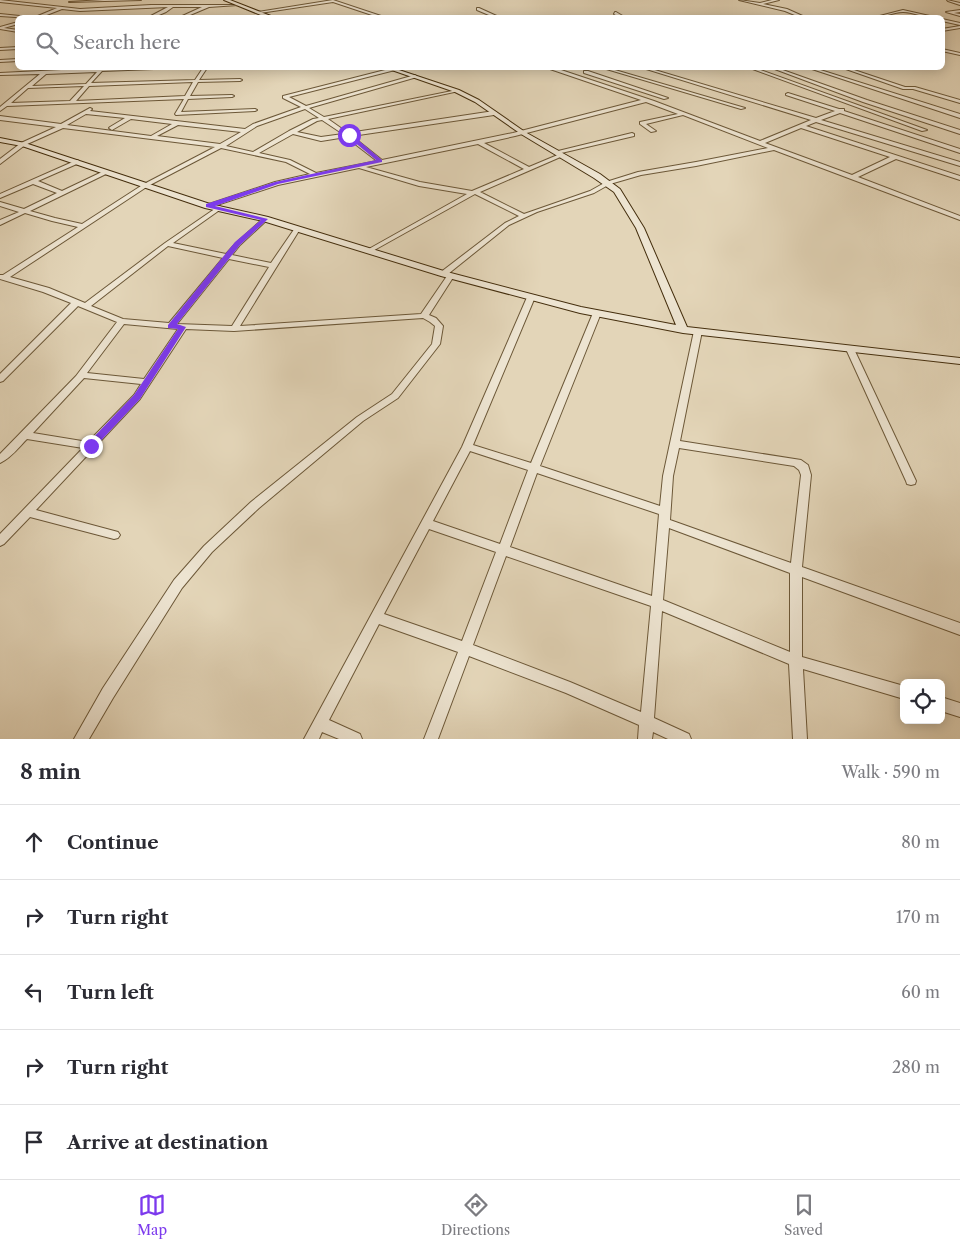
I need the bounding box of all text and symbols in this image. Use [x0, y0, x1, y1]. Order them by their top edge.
search box [15, 15, 945, 70]
icon: search [33, 29, 61, 57]
text: Search here [73, 31, 181, 54]
route start [338, 124, 361, 147]
route end [80, 435, 103, 458]
map controls [900, 679, 945, 724]
button: locate [900, 679, 945, 724]
text: 8 min [20, 759, 81, 784]
text: Walk · 590 m [841, 762, 940, 782]
icon: ahead [20, 828, 48, 856]
text: Continue [67, 831, 159, 854]
text: 80 m [901, 832, 940, 852]
icon: right [20, 903, 48, 931]
text: Turn right [67, 906, 168, 929]
text: 170 m [896, 907, 940, 927]
icon: left [20, 978, 48, 1006]
text: Turn left [67, 981, 154, 1004]
text: 60 m [901, 982, 940, 1002]
icon: right [20, 1053, 48, 1081]
text: Turn right [67, 1056, 168, 1079]
text: 280 m [892, 1057, 940, 1077]
icon: arrive [20, 1128, 48, 1156]
text: Arrive at destination [67, 1131, 268, 1154]
tab: Map [137, 1191, 167, 1239]
tab: Directions [441, 1191, 510, 1239]
tab: Saved [784, 1191, 823, 1239]

